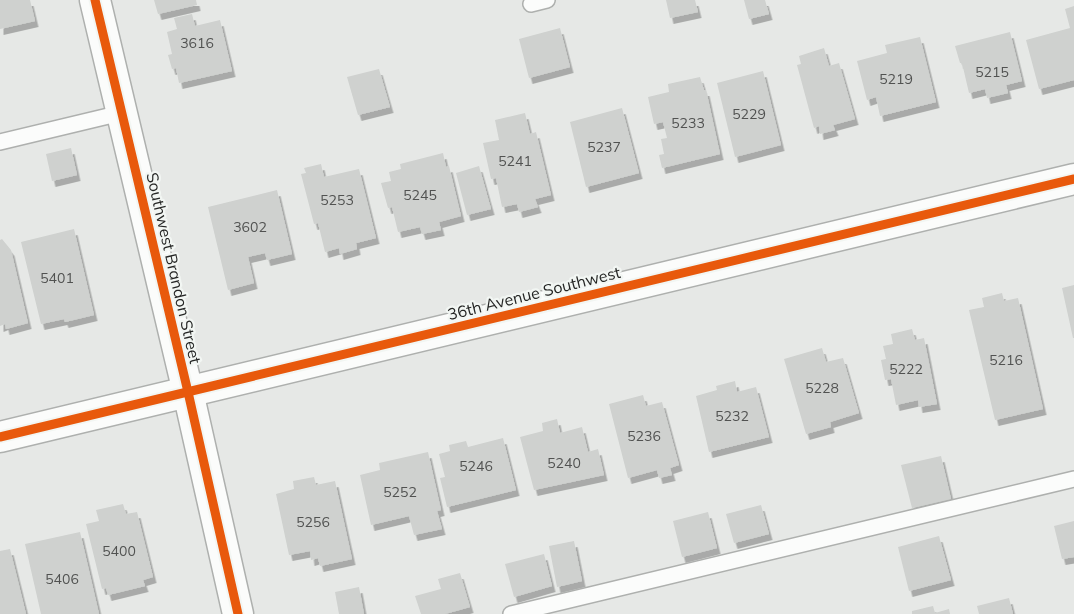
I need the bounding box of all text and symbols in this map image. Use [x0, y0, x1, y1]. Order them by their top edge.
house number: 3616 [180, 34, 214, 52]
house number: 5215 [975, 63, 1009, 81]
house number: 5219 [879, 70, 913, 88]
house number: 5229 [732, 105, 766, 123]
house number: 5233 [671, 114, 705, 132]
house number: 5237 [587, 138, 621, 156]
house number: 5241 [498, 152, 532, 170]
street label: Southwest Brandon Street [142, 171, 206, 366]
house number: 5245 [403, 186, 437, 204]
house number: 5253 [320, 191, 354, 209]
house number: 3602 [233, 218, 267, 236]
street label: 36th Avenue Southwest [445, 262, 623, 324]
house number: 5401 [40, 269, 74, 287]
house number: 5216 [989, 351, 1023, 369]
house number: 5222 [889, 360, 923, 378]
house number: 5228 [805, 379, 839, 397]
house number: 5232 [715, 407, 749, 425]
house number: 5236 [627, 427, 661, 445]
house number: 5240 [547, 454, 581, 472]
house number: 5246 [459, 457, 493, 475]
house number: 5252 [383, 483, 417, 501]
house number: 5256 [296, 513, 330, 531]
house number: 5400 [102, 542, 136, 560]
house number: 5406 [45, 570, 79, 588]

